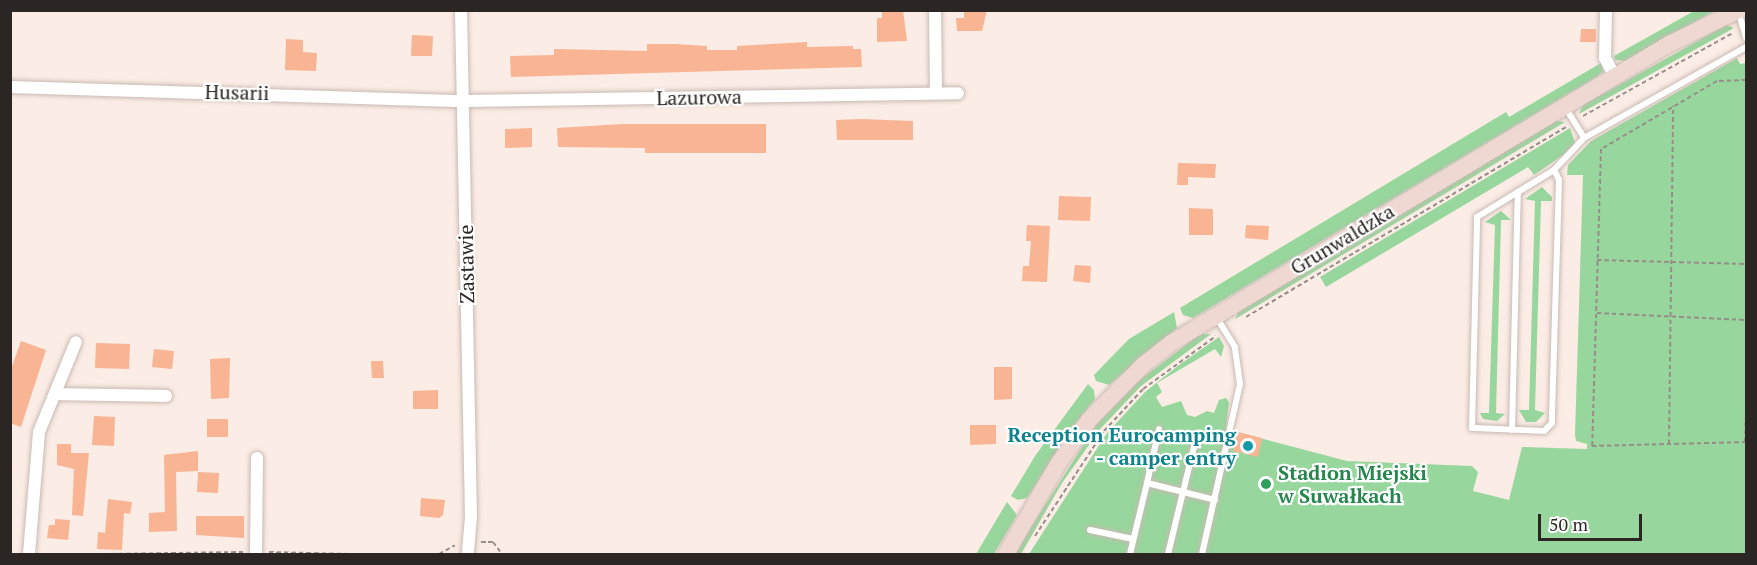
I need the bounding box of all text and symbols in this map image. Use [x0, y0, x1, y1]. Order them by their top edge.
street label: Husarii [205, 79, 269, 105]
street label: Lazurowa [656, 84, 742, 110]
street label: Grunwaldzka [1286, 199, 1398, 279]
street label: Zastawie [453, 224, 479, 304]
place label: Reception Eurocamping - camper entry [1008, 422, 1236, 469]
marker: Reception Eurocamping - camper entry [1241, 439, 1255, 453]
place label: Stadion Miejski w Suwałkach [1278, 460, 1427, 507]
marker: Stadion Miejski w Suwałkach [1259, 477, 1273, 491]
scale bar [1541, 502, 1644, 540]
text: 50 m [1549, 512, 1588, 536]

